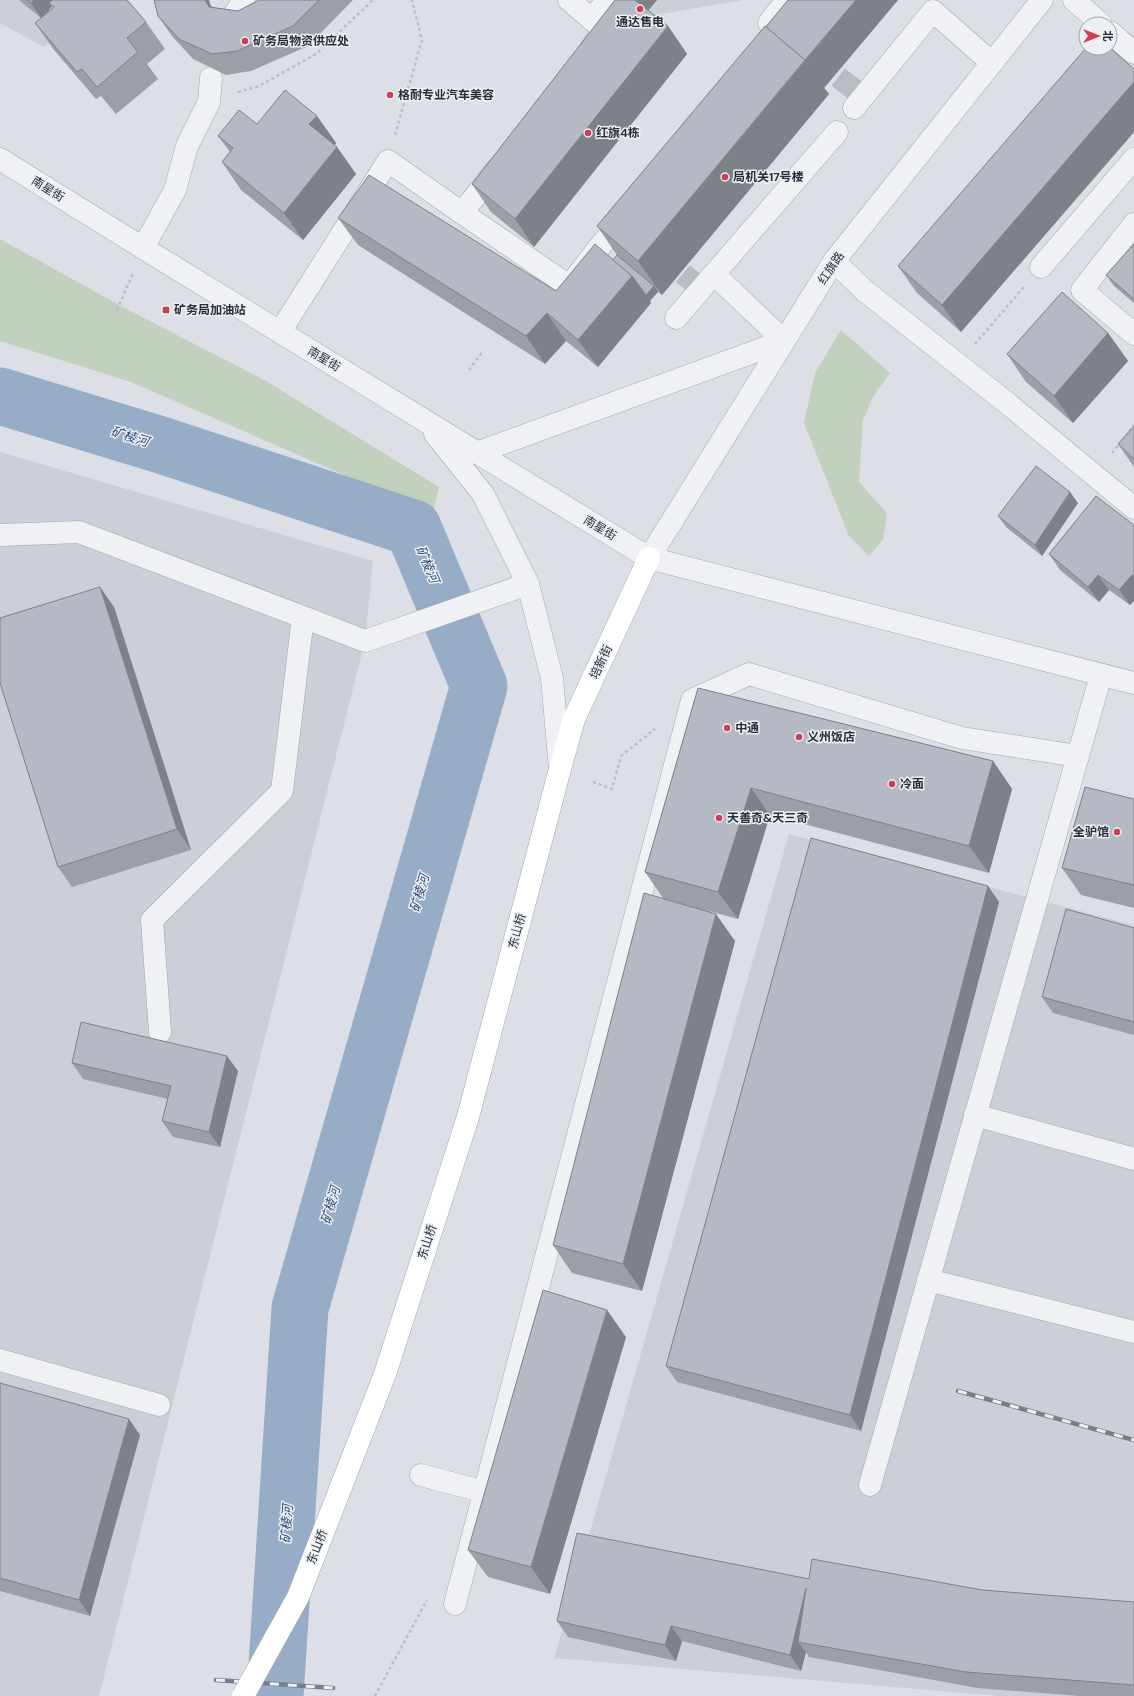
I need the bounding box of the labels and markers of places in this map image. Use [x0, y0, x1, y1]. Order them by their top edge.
marker: 通达售电 [635, 4, 645, 14]
place label: 通达售电 [616, 14, 664, 30]
place label: 矿务局物资供应处 [253, 33, 349, 49]
marker: 矿务局物资供应处 [240, 36, 250, 46]
place label: 格耐专业汽车美容 [398, 87, 494, 103]
marker: 格耐专业汽车美容 [385, 90, 395, 100]
place label: 红旗4栋 [596, 125, 640, 141]
marker: 红旗4栋 [583, 128, 593, 138]
place label: 局机关17号楼 [733, 169, 804, 185]
marker: 局机关17号楼 [720, 172, 730, 182]
place label: 矿务局加油站 [174, 302, 246, 318]
marker: 矿务局加油站 [161, 305, 171, 315]
place label: 中通 [735, 720, 759, 736]
marker: 中通 [722, 723, 732, 733]
place label: 义州饭店 [807, 729, 855, 745]
marker: 义州饭店 [794, 732, 804, 742]
place label: 冷面 [900, 776, 924, 792]
marker: 冷面 [887, 779, 897, 789]
place label: 天善奇&天三奇 [727, 810, 808, 826]
marker: 天善奇&天三奇 [714, 813, 724, 823]
place label: 全驴馆 [1073, 824, 1109, 840]
marker: 全驴馆 [1112, 827, 1122, 837]

